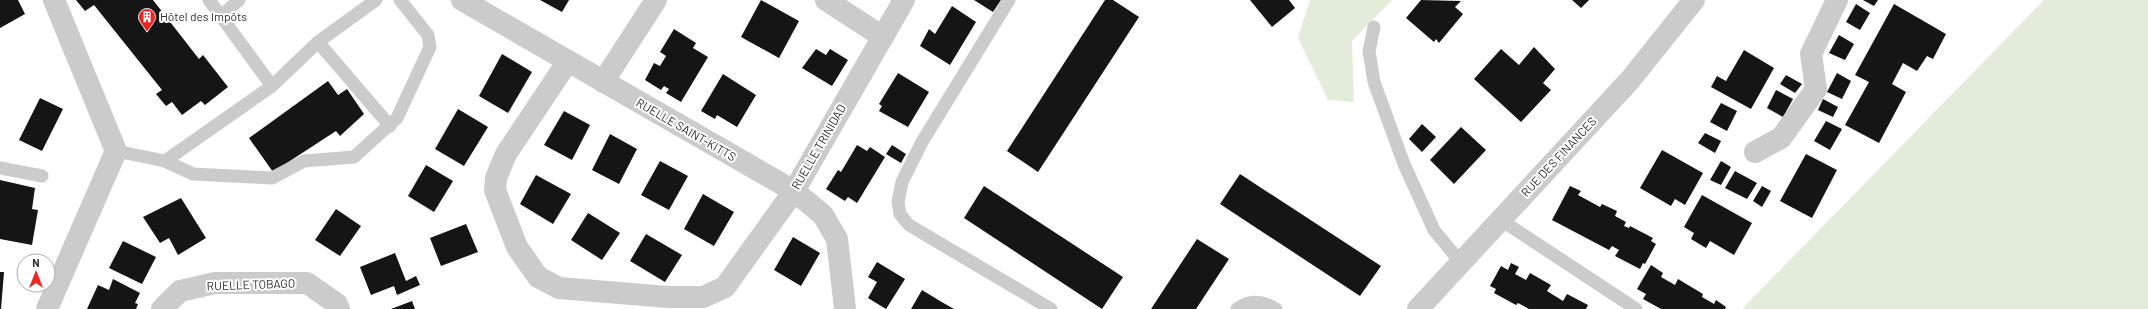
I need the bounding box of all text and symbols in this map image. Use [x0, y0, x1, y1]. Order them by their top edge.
building icon: Hôtel des Impôts [137, 7, 157, 32]
place label: Hôtel des Impôts [160, 9, 247, 23]
street label: RUELLE SAINT-KITTS [634, 95, 739, 163]
street label: RUELLE TRINIDAD [788, 101, 848, 192]
street label: RUE DES FINANCES [1518, 114, 1599, 199]
north arrow [16, 253, 56, 293]
text: N [32, 256, 40, 269]
street label: RUELLE TOBAGO [206, 275, 295, 293]

